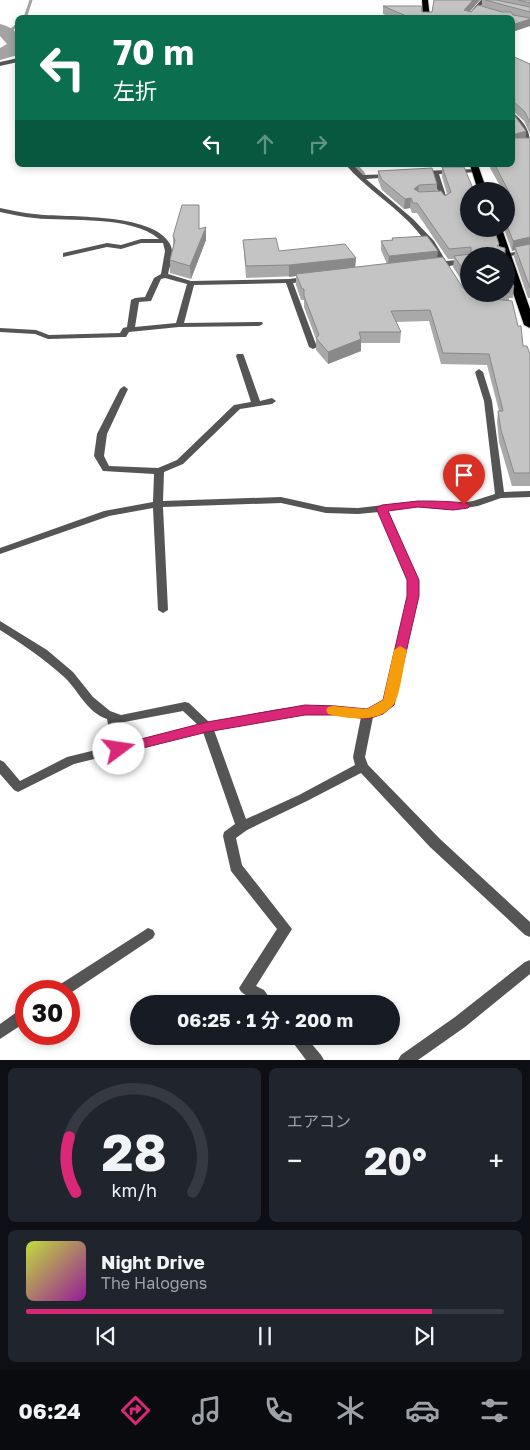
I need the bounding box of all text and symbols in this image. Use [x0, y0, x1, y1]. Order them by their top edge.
text: 70 m [113, 31, 194, 73]
icon: left [30, 35, 95, 100]
text: 左折 [113, 77, 157, 104]
icon: left [198, 130, 226, 158]
icon: ahead [251, 130, 279, 158]
icon: right [304, 130, 332, 158]
map controls [460, 182, 515, 302]
button: search [460, 182, 515, 237]
button: layers [460, 247, 515, 302]
pin [443, 454, 485, 505]
icon: arrive [450, 461, 478, 489]
position arrow [92, 722, 144, 774]
speed limit sign: 30 [15, 980, 80, 1045]
text: 06:25 · 1 分 · 200 m [177, 1008, 353, 1031]
text: エアコン [287, 1111, 351, 1131]
text: 28 [102, 1120, 167, 1182]
text: 20° [364, 1138, 427, 1183]
text: − [287, 1144, 302, 1177]
text: + [489, 1144, 504, 1177]
text: km/h [112, 1179, 157, 1201]
text: Night Drive [101, 1250, 205, 1273]
text: The Halogens [101, 1273, 207, 1293]
icon: previous [92, 1322, 120, 1350]
icon: pause [251, 1322, 279, 1350]
icon: next [410, 1322, 438, 1350]
icon: directions [118, 1393, 153, 1428]
icon: music [189, 1393, 224, 1428]
icon: phone [261, 1393, 296, 1428]
icon: climate [333, 1393, 368, 1428]
icon: car [405, 1393, 440, 1428]
icon: filters [477, 1393, 512, 1428]
text: 06:24 [18, 1397, 81, 1424]

